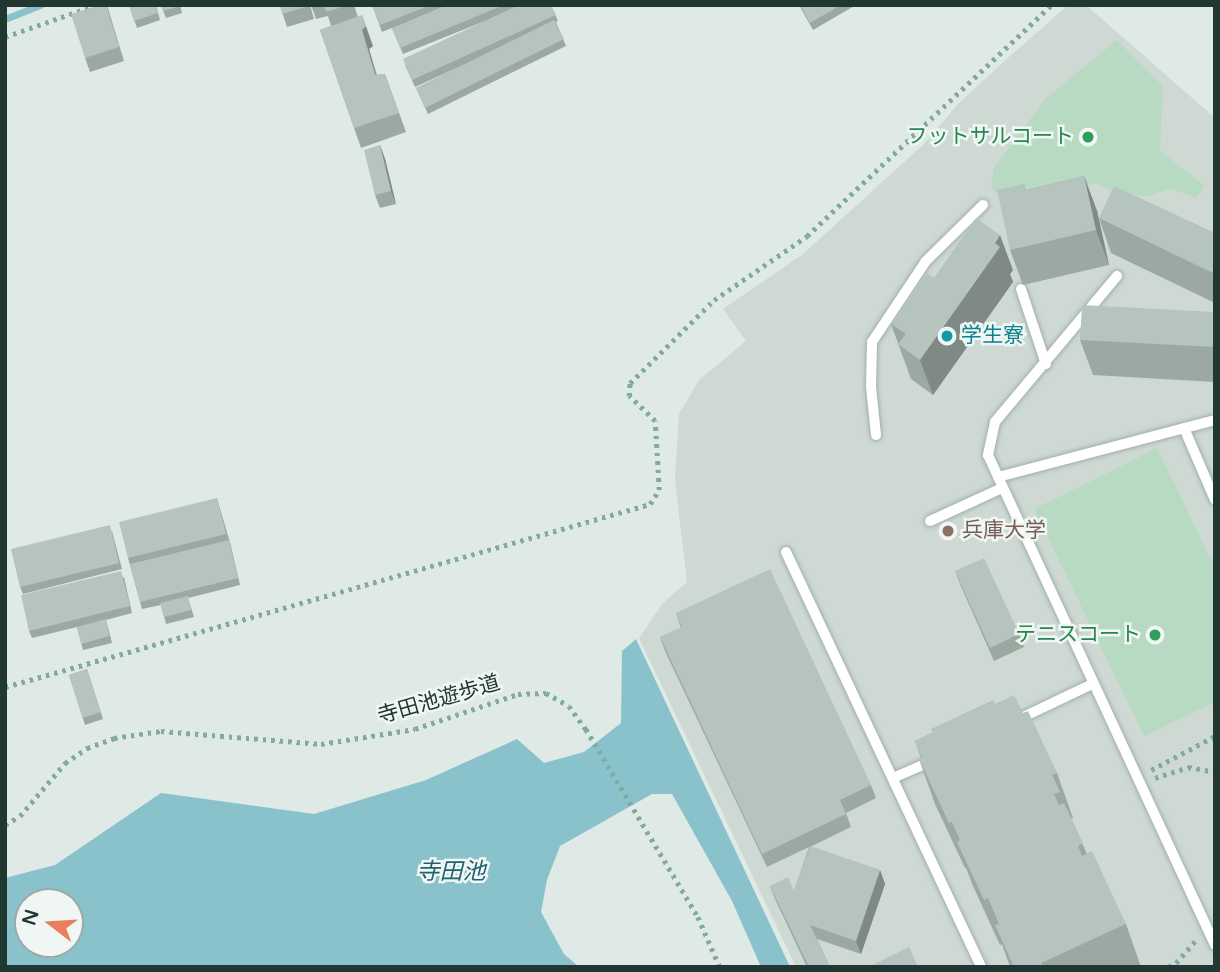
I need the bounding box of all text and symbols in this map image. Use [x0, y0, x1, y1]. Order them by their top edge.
place label: フットサルコート [906, 124, 1074, 150]
marker: フットサルコート [1080, 129, 1096, 145]
place label: 学生寮 [961, 323, 1024, 349]
marker: 学生寮 [939, 328, 955, 344]
place label: 兵庫大学 [962, 518, 1046, 544]
marker: 兵庫大学 [940, 523, 956, 539]
place label: テニスコート [1015, 622, 1141, 648]
marker: テニスコート [1147, 627, 1163, 643]
street label: 寺田池遊歩道 [375, 671, 503, 729]
water label: 寺田池 [417, 858, 485, 886]
north arrow [14, 888, 84, 958]
text: N [18, 907, 44, 928]

